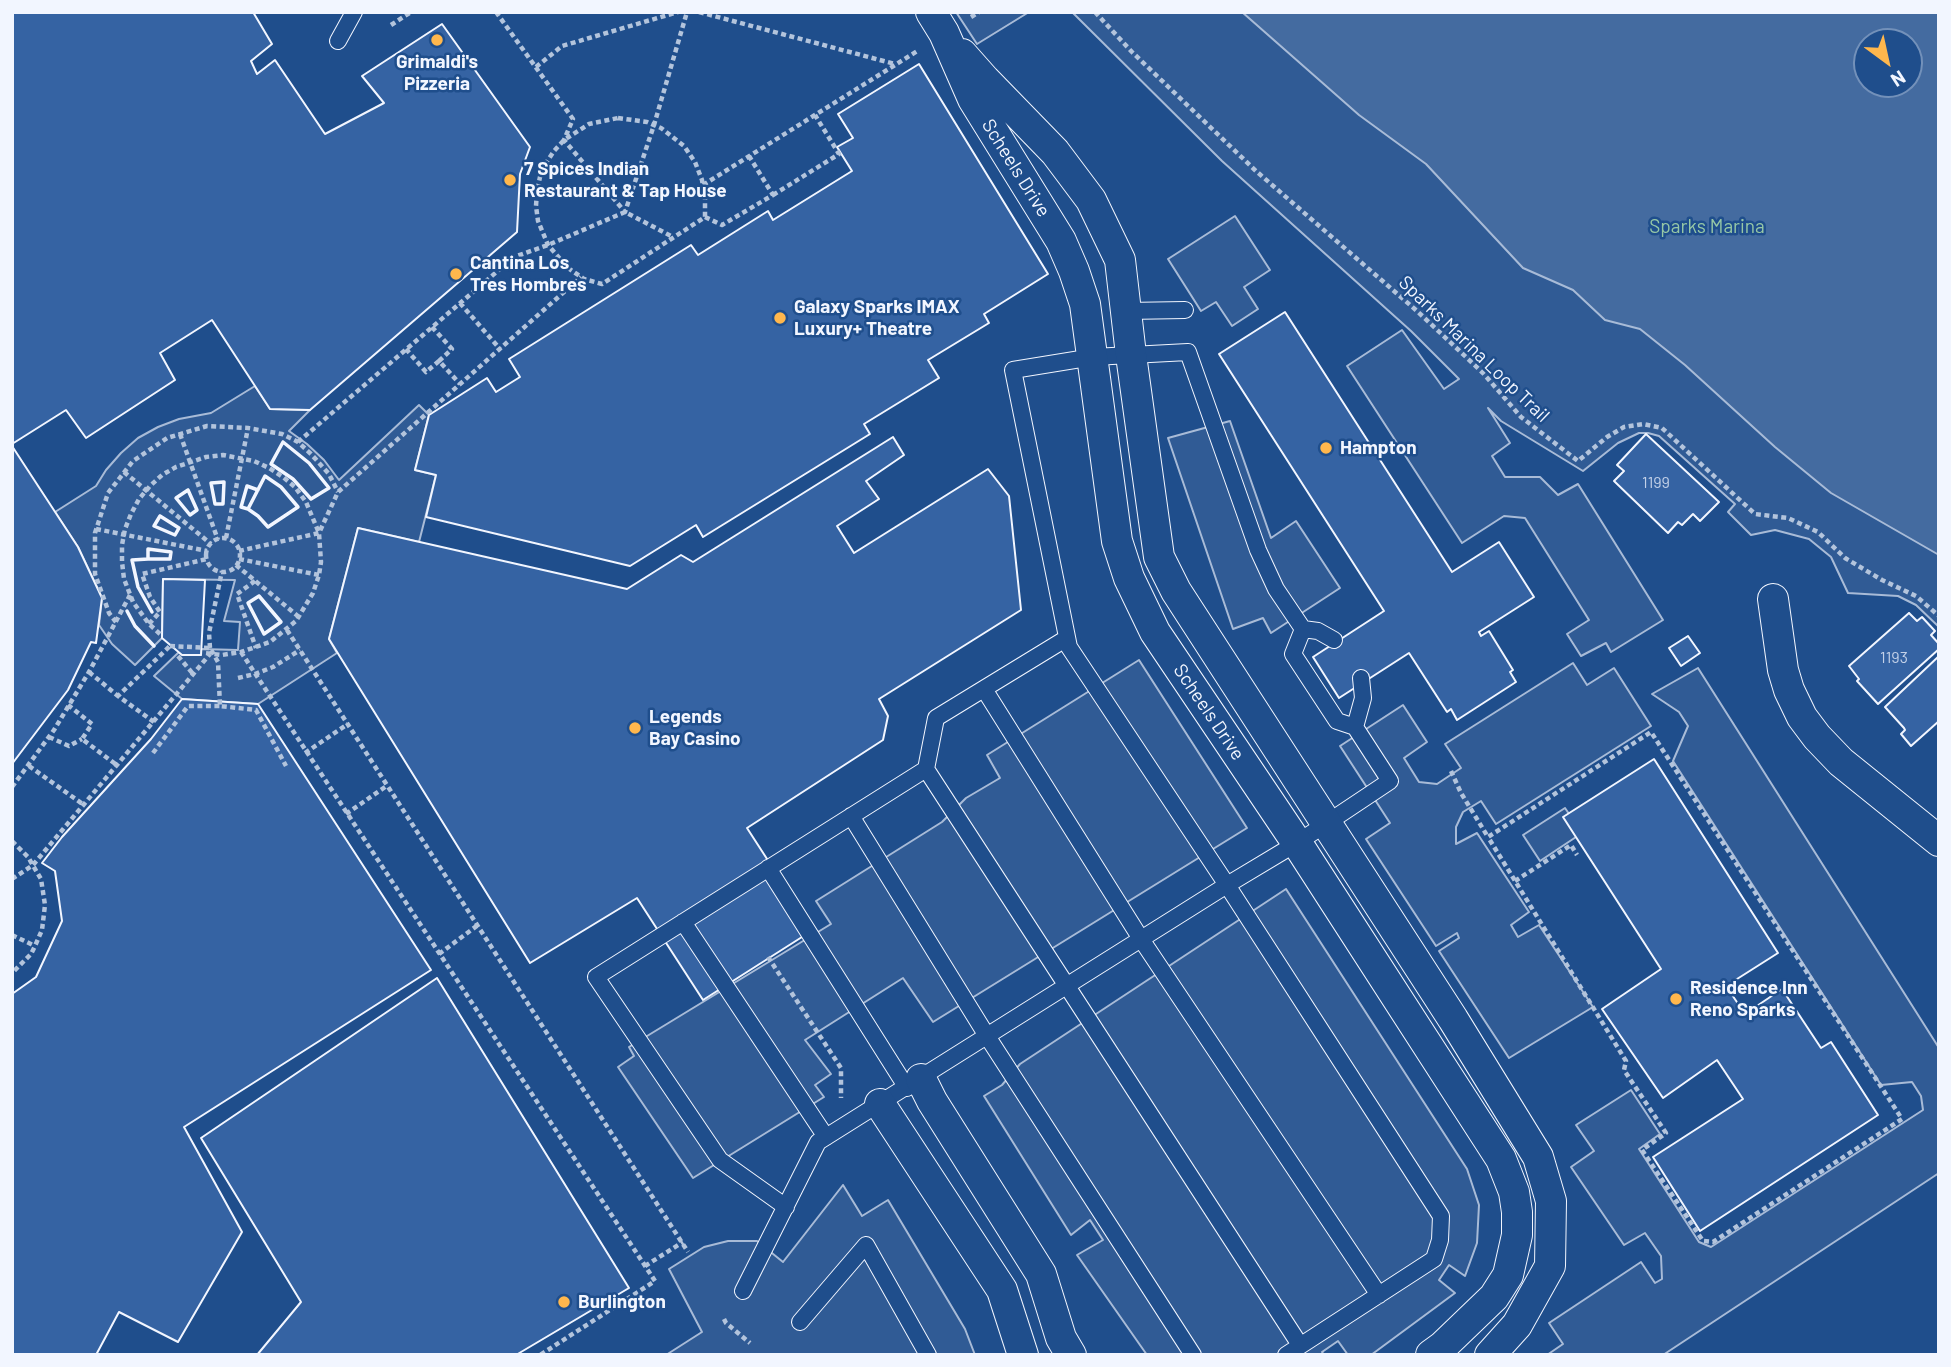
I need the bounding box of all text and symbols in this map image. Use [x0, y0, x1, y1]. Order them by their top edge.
north arrow [1853, 28, 1923, 98]
marker: Grimaldi's Pizzeria [429, 32, 445, 48]
place label: Grimaldi's Pizzeria [396, 51, 478, 95]
text: N [1887, 66, 1910, 92]
street label: Scheels Drive [977, 115, 1055, 221]
place label: 7 Spices Indian Restaurant & Tap House [524, 158, 727, 202]
marker: 7 Spices Indian Restaurant & Tap House [502, 172, 518, 188]
park label: Sparks Marina [1649, 216, 1765, 238]
place label: Cantina Los Tres Hombres [470, 252, 587, 296]
marker: Cantina Los Tres Hombres [448, 266, 464, 282]
street label: Sparks Marina Loop Trail [1394, 271, 1554, 427]
place label: Galaxy Sparks IMAX Luxury+ Theatre [794, 296, 960, 340]
marker: Galaxy Sparks IMAX Luxury+ Theatre [772, 310, 788, 326]
place label: Hampton [1340, 437, 1417, 459]
marker: Hampton [1318, 440, 1334, 456]
house number: 1199 [1642, 473, 1670, 493]
house number: 1193 [1880, 648, 1908, 668]
street label: Scheels Drive [1169, 660, 1249, 764]
place label: Legends Bay Casino [649, 706, 741, 750]
marker: Legends Bay Casino [627, 720, 643, 736]
place label: Residence Inn Reno Sparks [1690, 977, 1808, 1021]
marker: Residence Inn Reno Sparks [1668, 991, 1684, 1007]
place label: Burlington [578, 1291, 666, 1313]
marker: Burlington [556, 1294, 572, 1310]

